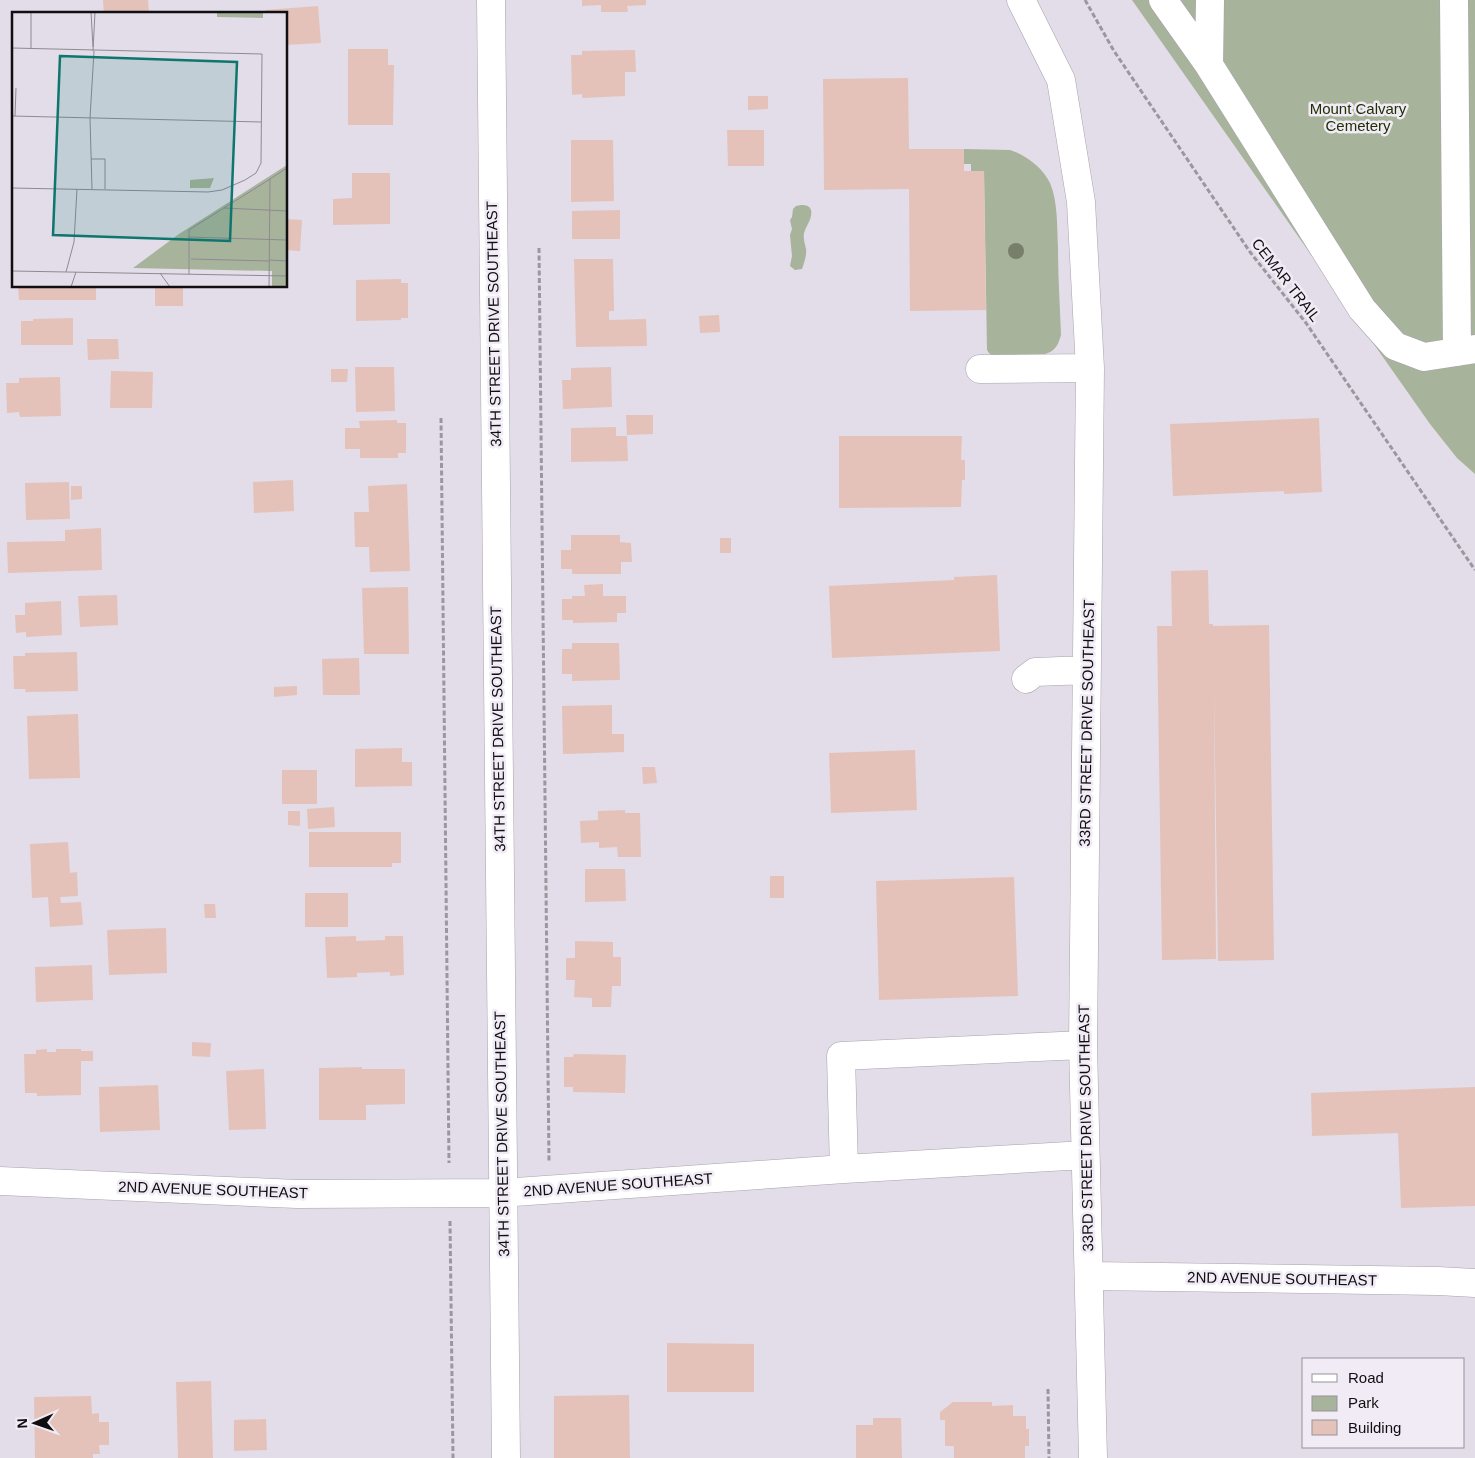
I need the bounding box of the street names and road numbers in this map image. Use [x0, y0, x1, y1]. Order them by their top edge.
street label: 34TH STREET DRIVE SOUTHEAST [483, 201, 504, 447]
street label: CEMAR TRAIL [1249, 235, 1324, 325]
street label: 33RD STREET DRIVE SOUTHEAST [1076, 599, 1097, 847]
street label: 34TH STREET DRIVE SOUTHEAST [487, 606, 508, 852]
street label: 33RD STREET DRIVE SOUTHEAST [1075, 1004, 1096, 1252]
street label: 34TH STREET DRIVE SOUTHEAST [491, 1011, 512, 1257]
street label: 2ND AVENUE SOUTHEAST [523, 1169, 713, 1200]
street label: 2ND AVENUE SOUTHEAST [118, 1178, 308, 1201]
street label: 2ND AVENUE SOUTHEAST [1187, 1268, 1377, 1289]

